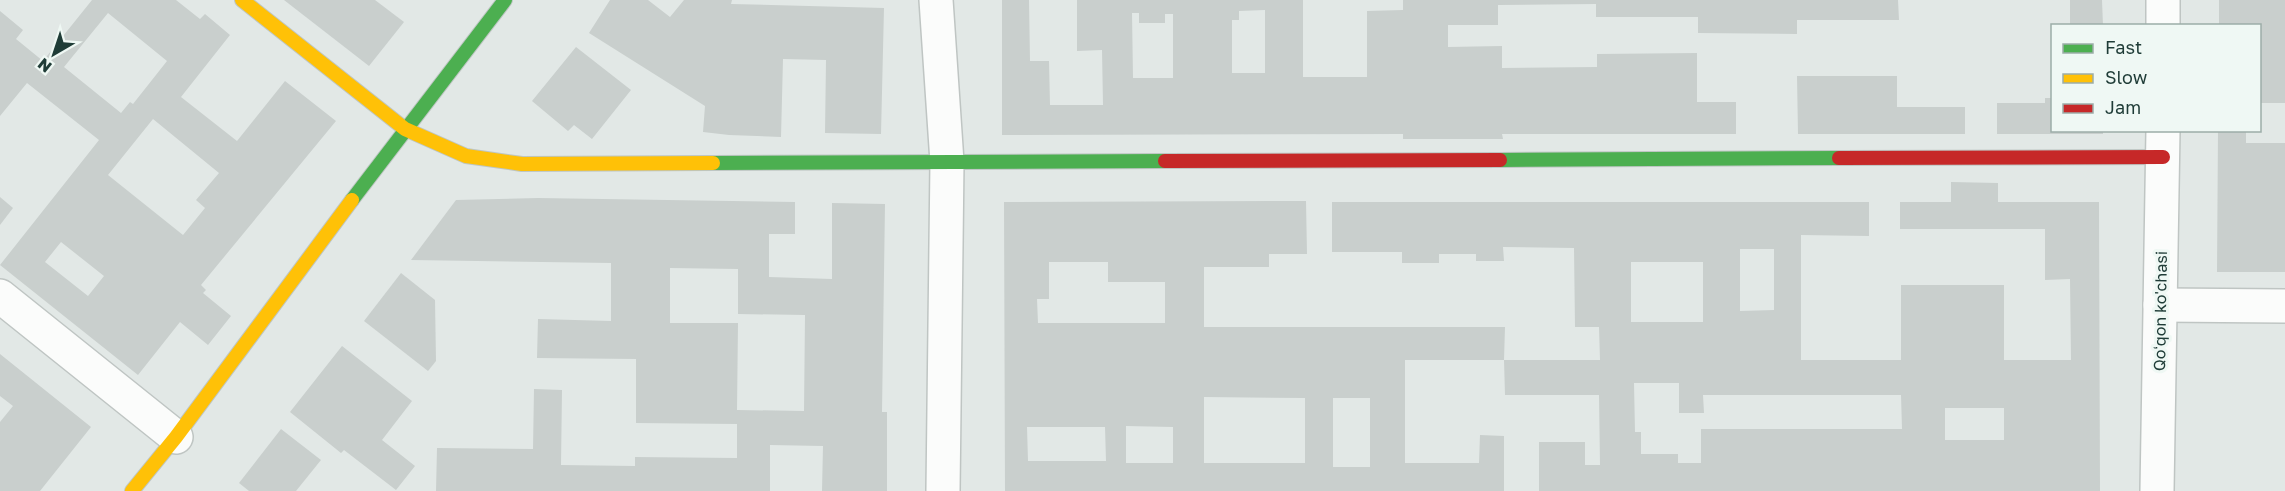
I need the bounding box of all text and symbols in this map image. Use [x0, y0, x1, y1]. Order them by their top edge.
north arrow [24, 24, 84, 84]
legend [2051, 24, 2261, 132]
text: Fast [2105, 36, 2142, 58]
text: N [34, 54, 56, 77]
text: Slow [2105, 66, 2148, 88]
text: Jam [2105, 96, 2141, 118]
street label: Qoʻqon ko'chasi [2149, 251, 2171, 371]

